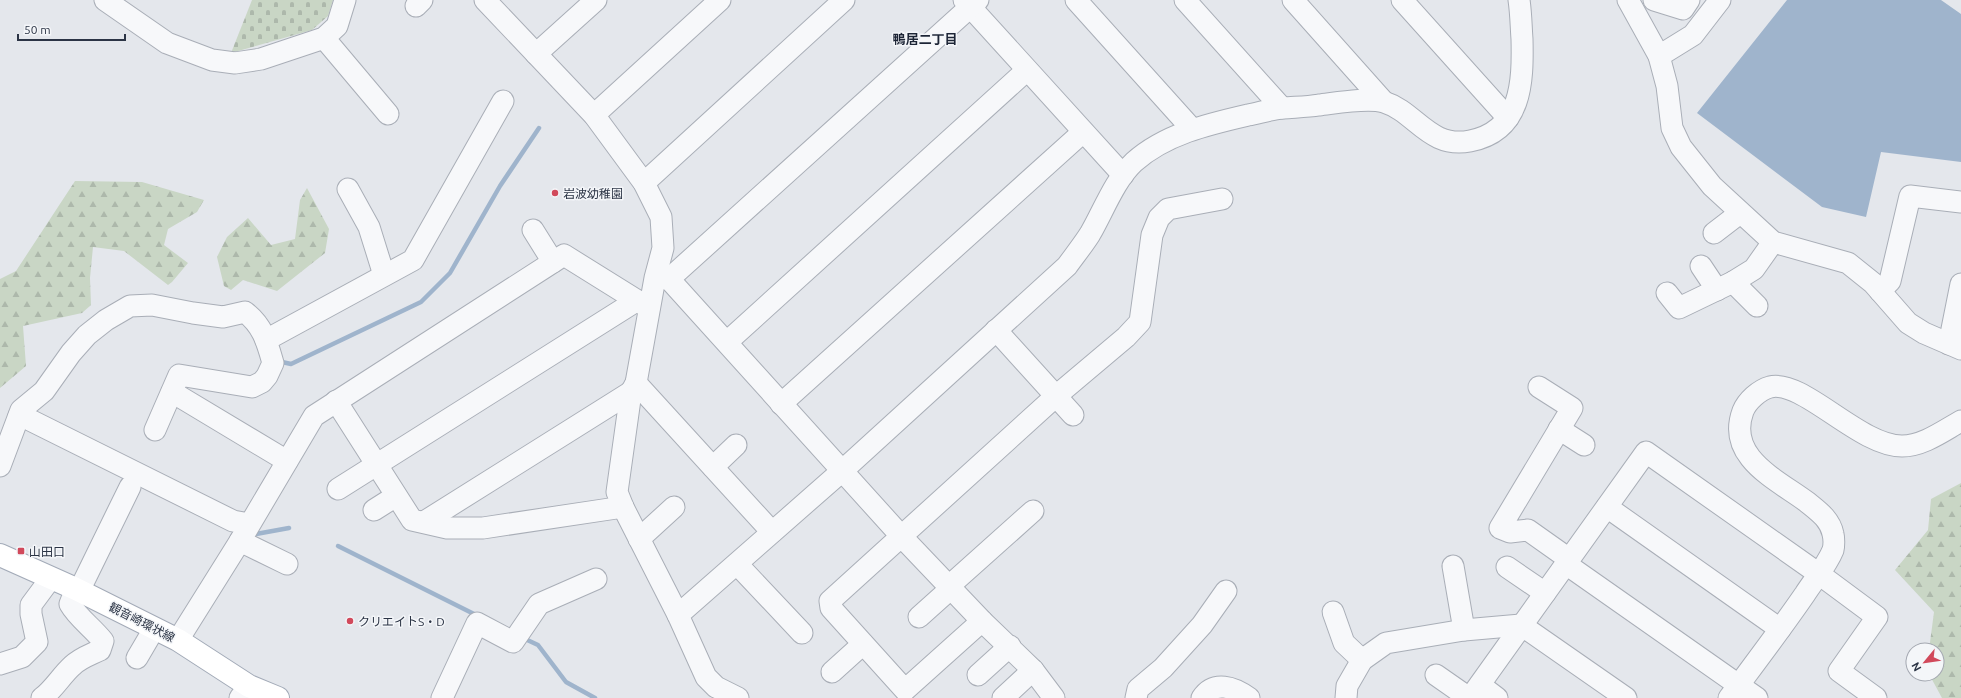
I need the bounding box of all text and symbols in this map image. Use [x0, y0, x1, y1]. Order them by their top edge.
scale bar [18, 16, 125, 42]
text: 50 m [24, 23, 51, 36]
district label: 鴨居二丁目 [892, 32, 958, 46]
place label: 岩波幼稚園 [563, 187, 623, 200]
marker: 岩波幼稚園 [550, 188, 560, 198]
place label: 山田口 [29, 545, 65, 558]
marker: 山田口 [16, 546, 26, 556]
street label: 観音崎環状線 [107, 600, 177, 644]
place label: クリエイトS・D [358, 615, 445, 628]
marker: クリエイトS・D [345, 616, 355, 626]
north arrow [1905, 642, 1945, 682]
text: N [1909, 660, 1923, 673]

